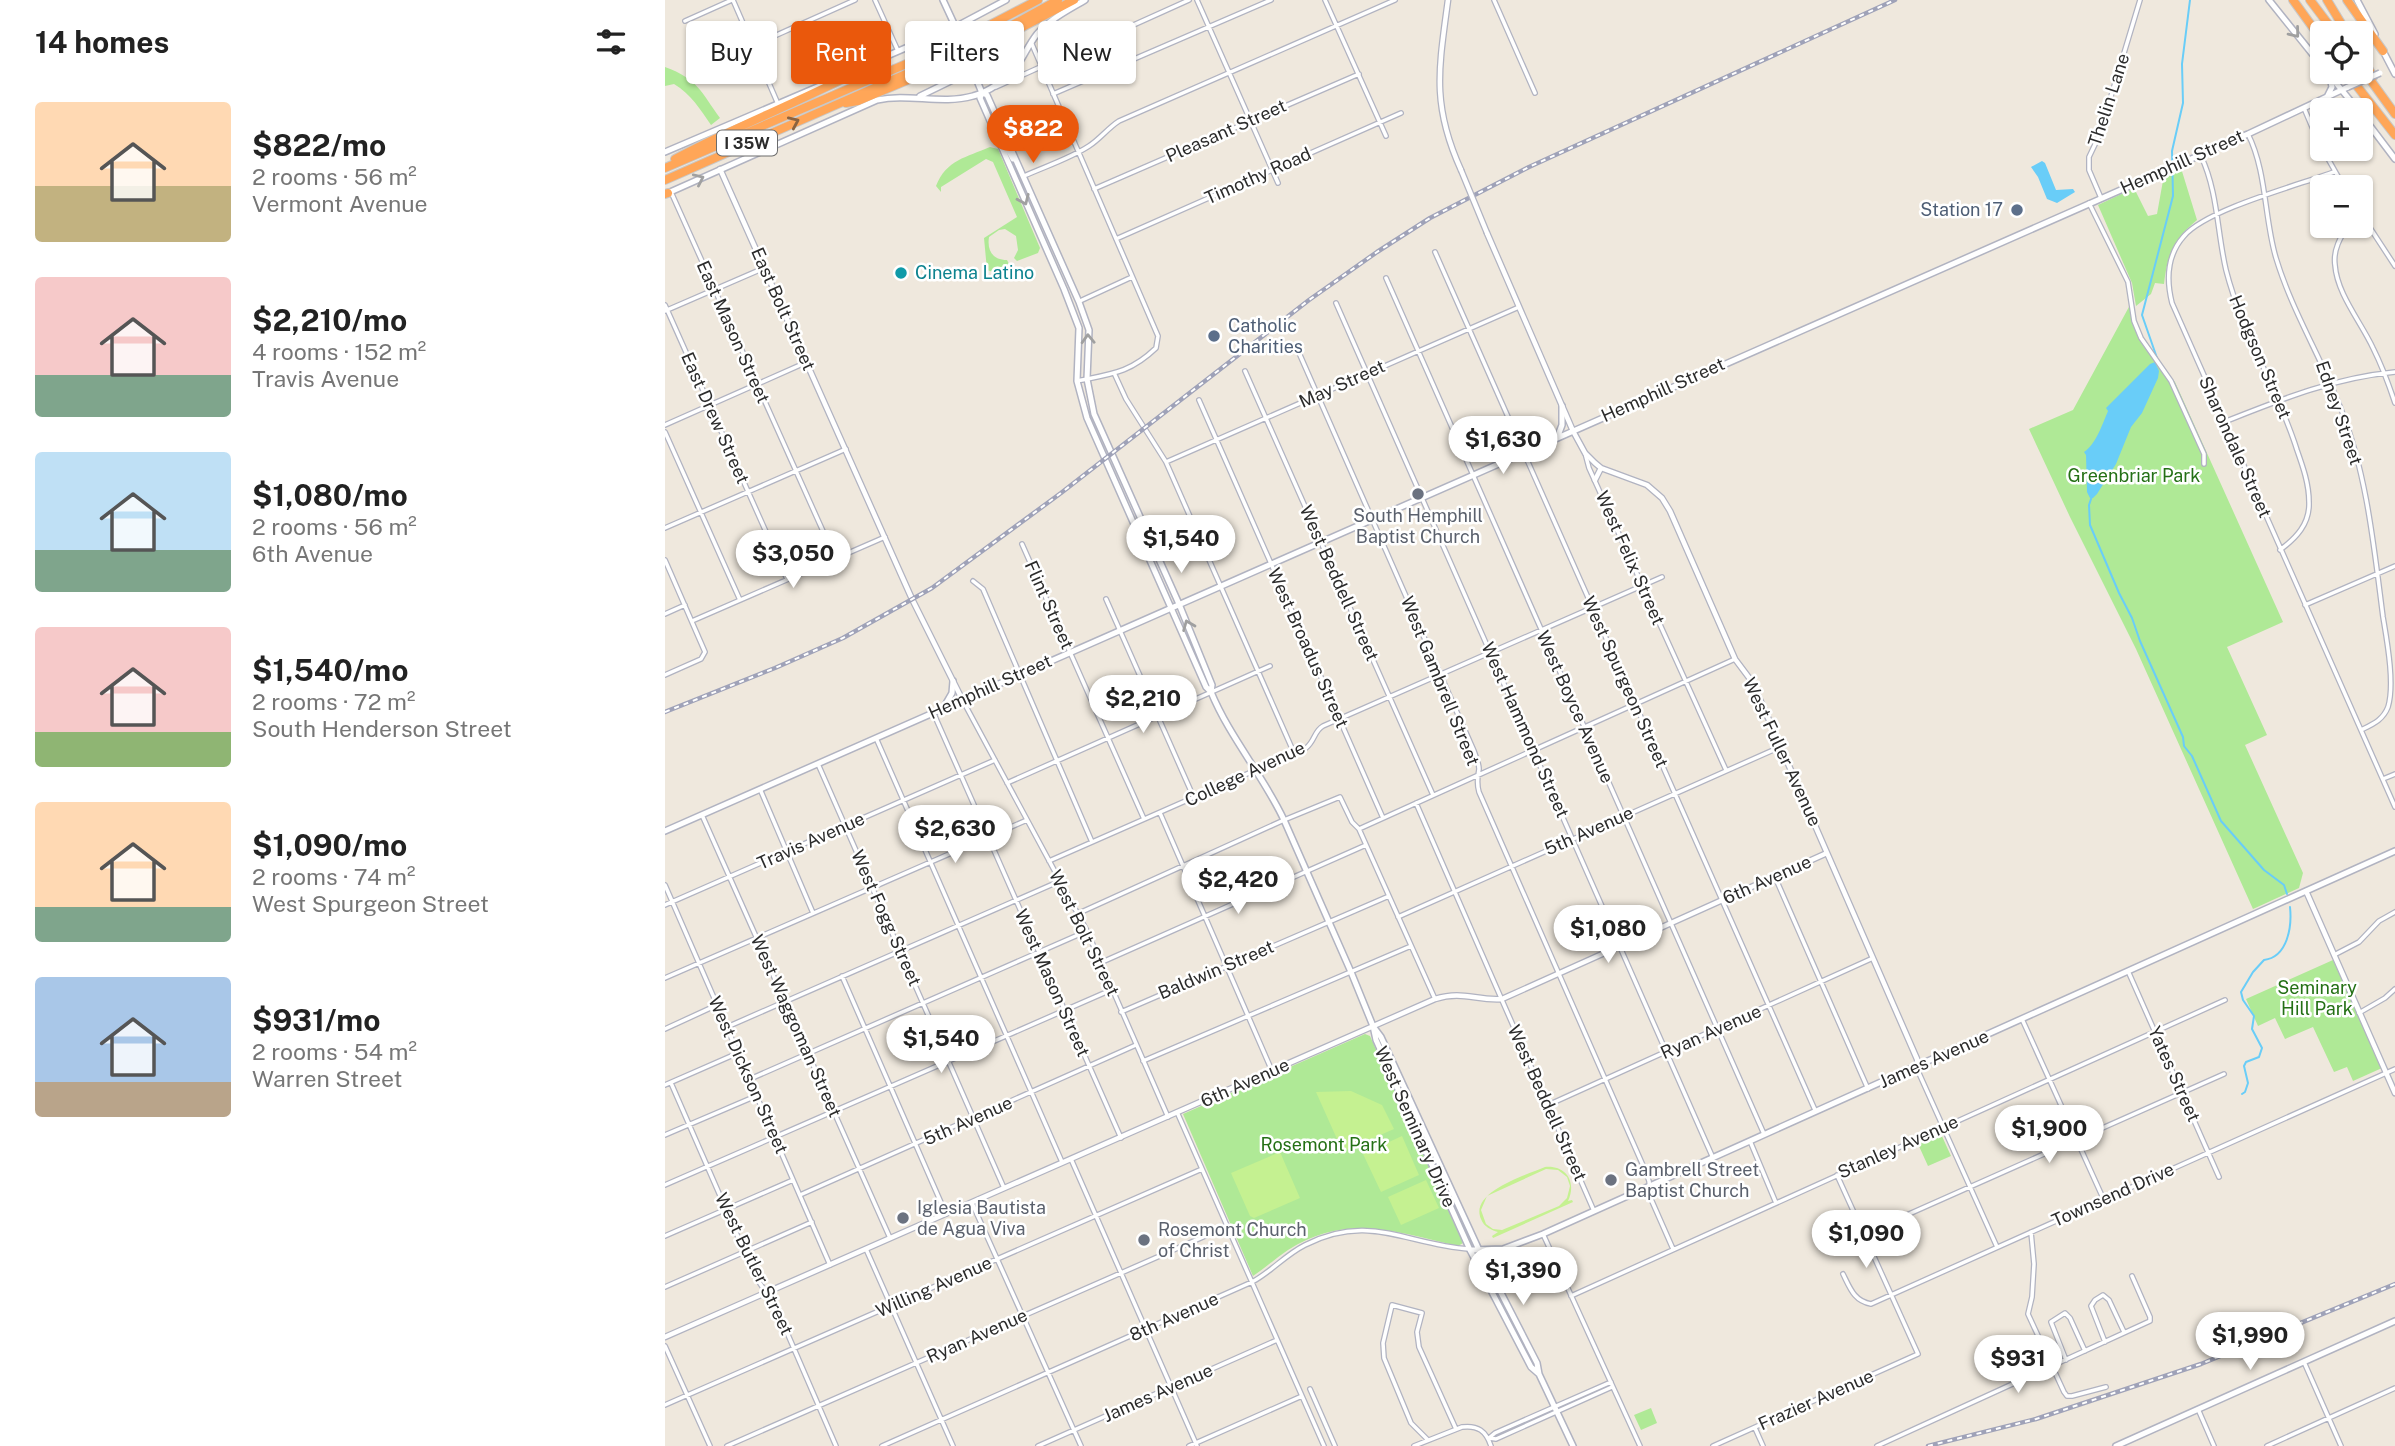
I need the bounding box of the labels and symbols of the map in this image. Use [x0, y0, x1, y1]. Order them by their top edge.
one-way arrow [2287, 25, 2300, 37]
street label: Thelin Lane [2084, 51, 2133, 149]
street label: Pleasant Street [1162, 95, 1289, 166]
pin: $822 [992, 106, 1074, 165]
one-way arrow [787, 116, 800, 130]
street label: Hemphill Street [2117, 125, 2247, 198]
road number: I 35W [717, 130, 777, 155]
street label: Timothy Road [1201, 143, 1314, 208]
one-way arrow [692, 173, 704, 187]
one-way arrow [1016, 193, 1030, 205]
place label: Station 17 [1920, 199, 2003, 220]
marker: Station 17 [2009, 202, 2025, 218]
street label: East Bolt Street [747, 244, 820, 373]
street label: East Mason Street [693, 257, 774, 406]
place label: Cinema Latino [915, 262, 1034, 283]
marker: Cinema Latino [893, 265, 909, 281]
street label: Hodgson Street [2225, 292, 2296, 422]
place label: Catholic Charities [1228, 315, 1303, 357]
marker: Catholic Charities [1206, 328, 1222, 344]
one-way arrow [1080, 334, 1096, 344]
street label: East Drew Street [677, 349, 754, 487]
street label: Hemphill Street [1598, 353, 1728, 426]
street label: May Street [1295, 355, 1388, 412]
street label: Edney Street [2312, 358, 2367, 468]
street label: Sharondale Street [2195, 373, 2276, 521]
pin: $1,630 [1446, 416, 1560, 476]
park label: Greenbriar Park [2068, 465, 2200, 486]
marker: South Hemphill Baptist Church [1410, 486, 1426, 502]
street label: West Felix Street [1592, 488, 1669, 628]
street label: West Beddell Street [1296, 502, 1383, 664]
place label: South Hemphill Baptist Church [1353, 505, 1483, 547]
pin: $1,540 [1124, 516, 1238, 575]
pin: $3,050 [736, 530, 850, 590]
street label: Flint Street [1021, 557, 1078, 652]
street label: West Broadus Street [1264, 565, 1353, 731]
street label: West Gambrell Street [1397, 593, 1484, 769]
street label: West Spurgeon Street [1578, 593, 1673, 771]
one-way arrow [1182, 620, 1196, 633]
street label: West Boyce Avenue [1532, 627, 1618, 786]
street label: West Hammond Street [1477, 639, 1574, 821]
street label: Hemphill Street [925, 650, 1055, 723]
street label: West Fuller Avenue [1739, 674, 1826, 829]
pin: $2,210 [1086, 676, 1200, 735]
street label: College Avenue [1181, 737, 1308, 811]
street label: 5th Avenue [1541, 802, 1637, 859]
pin: $2,630 [898, 806, 1012, 865]
street label: Travis Avenue [754, 808, 868, 874]
street label: West Fogg Street [847, 847, 926, 989]
street label: 6th Avenue [1719, 851, 1814, 908]
pin: $2,420 [1181, 856, 1295, 916]
street label: West Bolt Street [1045, 866, 1124, 999]
street label: West Mason Street [1011, 906, 1094, 1060]
pin: $1,080 [1551, 906, 1665, 965]
street label: West Waggoman Street [747, 931, 846, 1120]
street label: Baldwin Street [1155, 936, 1277, 1003]
park label: Seminary Hill Park [2277, 977, 2357, 1019]
street label: West Dickson Street [704, 993, 793, 1157]
street label: Ryan Avenue [1657, 1000, 1764, 1063]
pin: $1,540 [884, 1016, 998, 1075]
street label: West Beddell Street [1504, 1022, 1591, 1184]
street label: Yates Street [2144, 1023, 2205, 1125]
street label: James Avenue [1876, 1025, 1992, 1092]
street label: West Seminary Drive [1371, 1043, 1460, 1210]
street label: 6th Avenue [1197, 1054, 1292, 1111]
street label: 5th Avenue [920, 1092, 1016, 1149]
pin: $1,900 [1992, 1106, 2106, 1165]
street label: Stanley Avenue [1834, 1111, 1961, 1183]
park label: Rosemont Park [1261, 1134, 1387, 1155]
street label: Townsend Drive [2048, 1158, 2177, 1231]
place label: Gambrell Street Baptist Church [1625, 1159, 1759, 1201]
marker: Gambrell Street Baptist Church [1603, 1172, 1619, 1188]
street label: West Butler Street [711, 1189, 798, 1338]
place label: Iglesia Bautista de Agua Viva [917, 1197, 1046, 1239]
marker: Iglesia Bautista de Agua Viva [895, 1210, 911, 1226]
pin: $1,090 [1809, 1210, 1923, 1270]
place label: Rosemont Church of Christ [1158, 1219, 1307, 1261]
marker: Rosemont Church of Christ [1136, 1232, 1152, 1248]
pin: $1,390 [1466, 1248, 1580, 1307]
street label: Willing Avenue [873, 1252, 995, 1321]
street label: 8th Avenue [1126, 1288, 1222, 1346]
street label: Ryan Avenue [923, 1304, 1030, 1367]
pin: $1,990 [2193, 1312, 2307, 1372]
pin: $931 [1977, 1336, 2059, 1395]
street label: James Avenue [1100, 1359, 1216, 1426]
street label: Frazier Avenue [1755, 1365, 1877, 1434]

